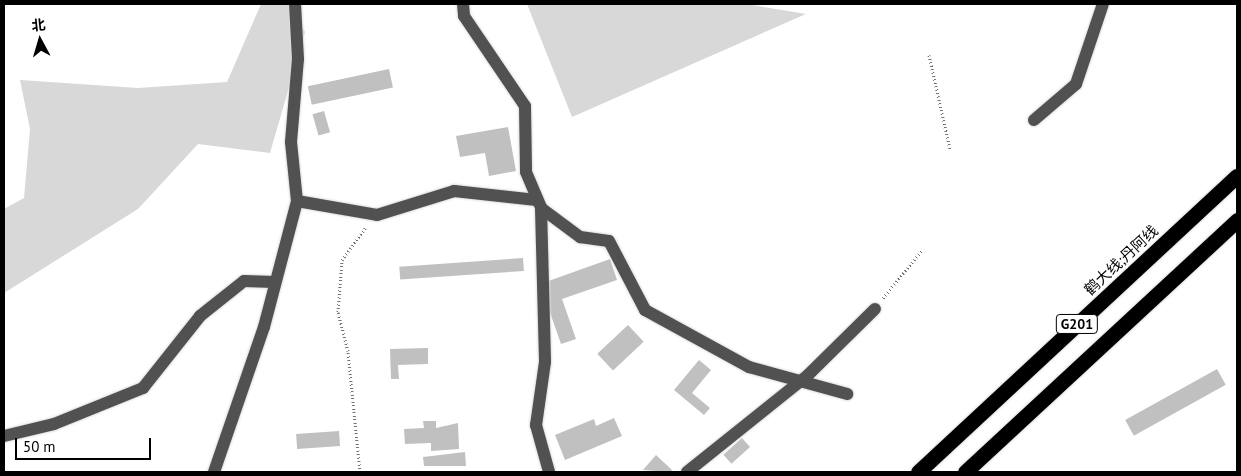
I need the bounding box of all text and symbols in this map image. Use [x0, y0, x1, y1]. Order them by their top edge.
north arrow [15, 15, 65, 65]
text: 北 [31, 15, 46, 35]
street label: 鹤大线;丹阿线 [1081, 221, 1161, 299]
road number: G201 [1056, 312, 1098, 336]
scale bar [18, 428, 154, 460]
text: 50 m [23, 437, 56, 456]

